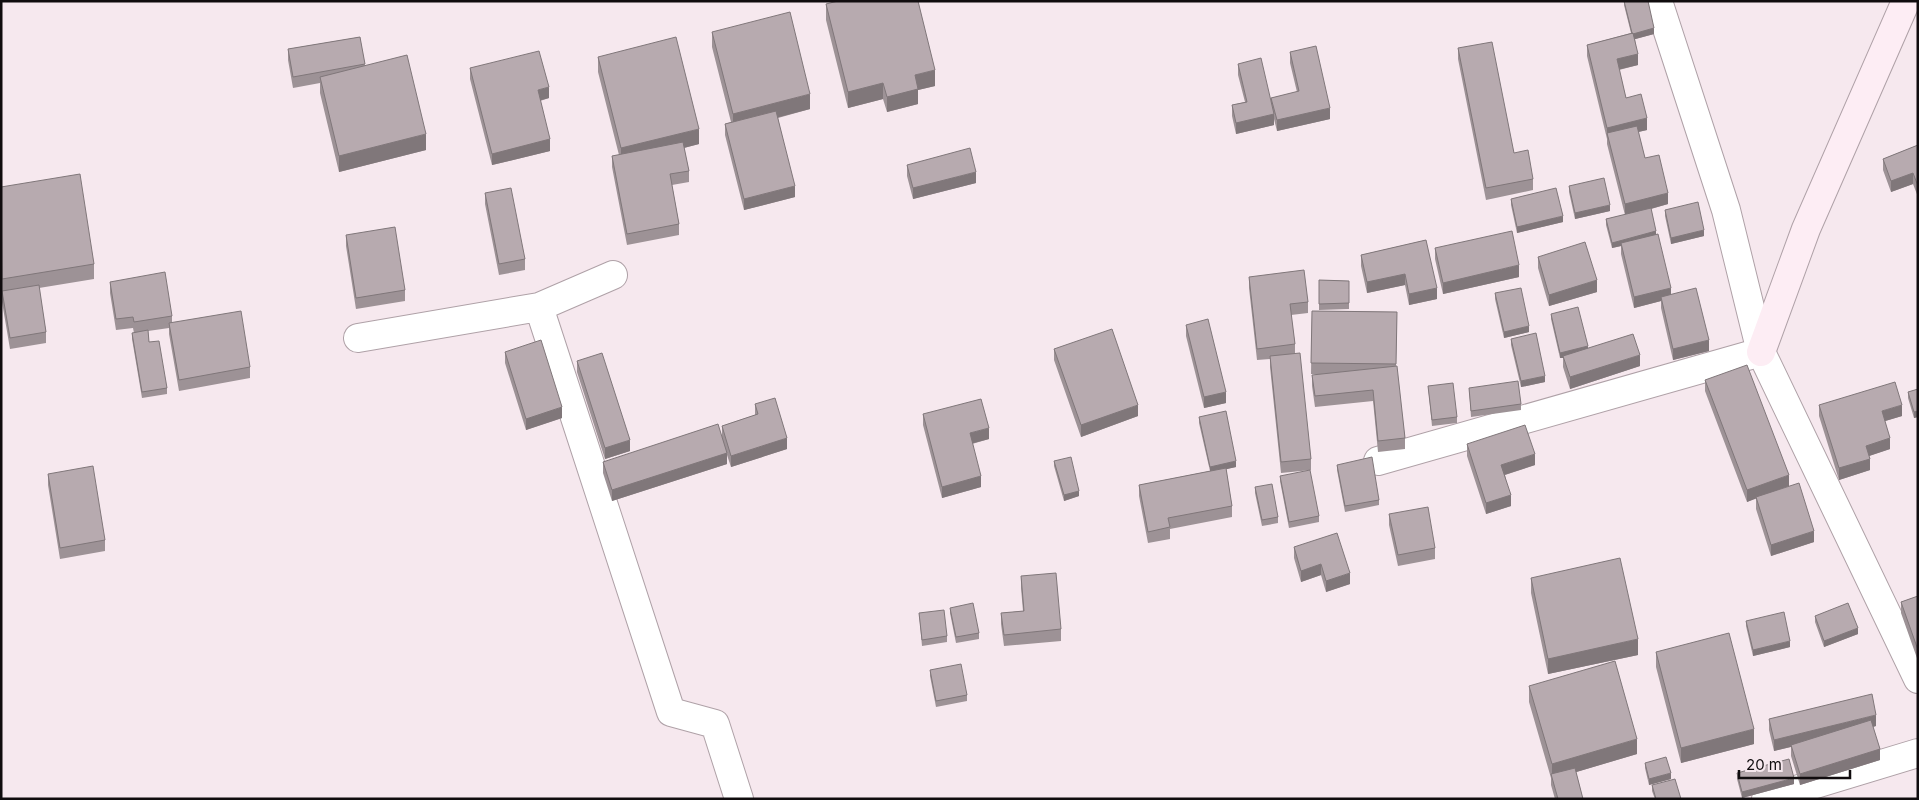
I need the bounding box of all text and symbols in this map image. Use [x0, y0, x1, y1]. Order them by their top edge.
scale bar [1739, 748, 1850, 780]
text: 20 m [1746, 755, 1782, 774]

